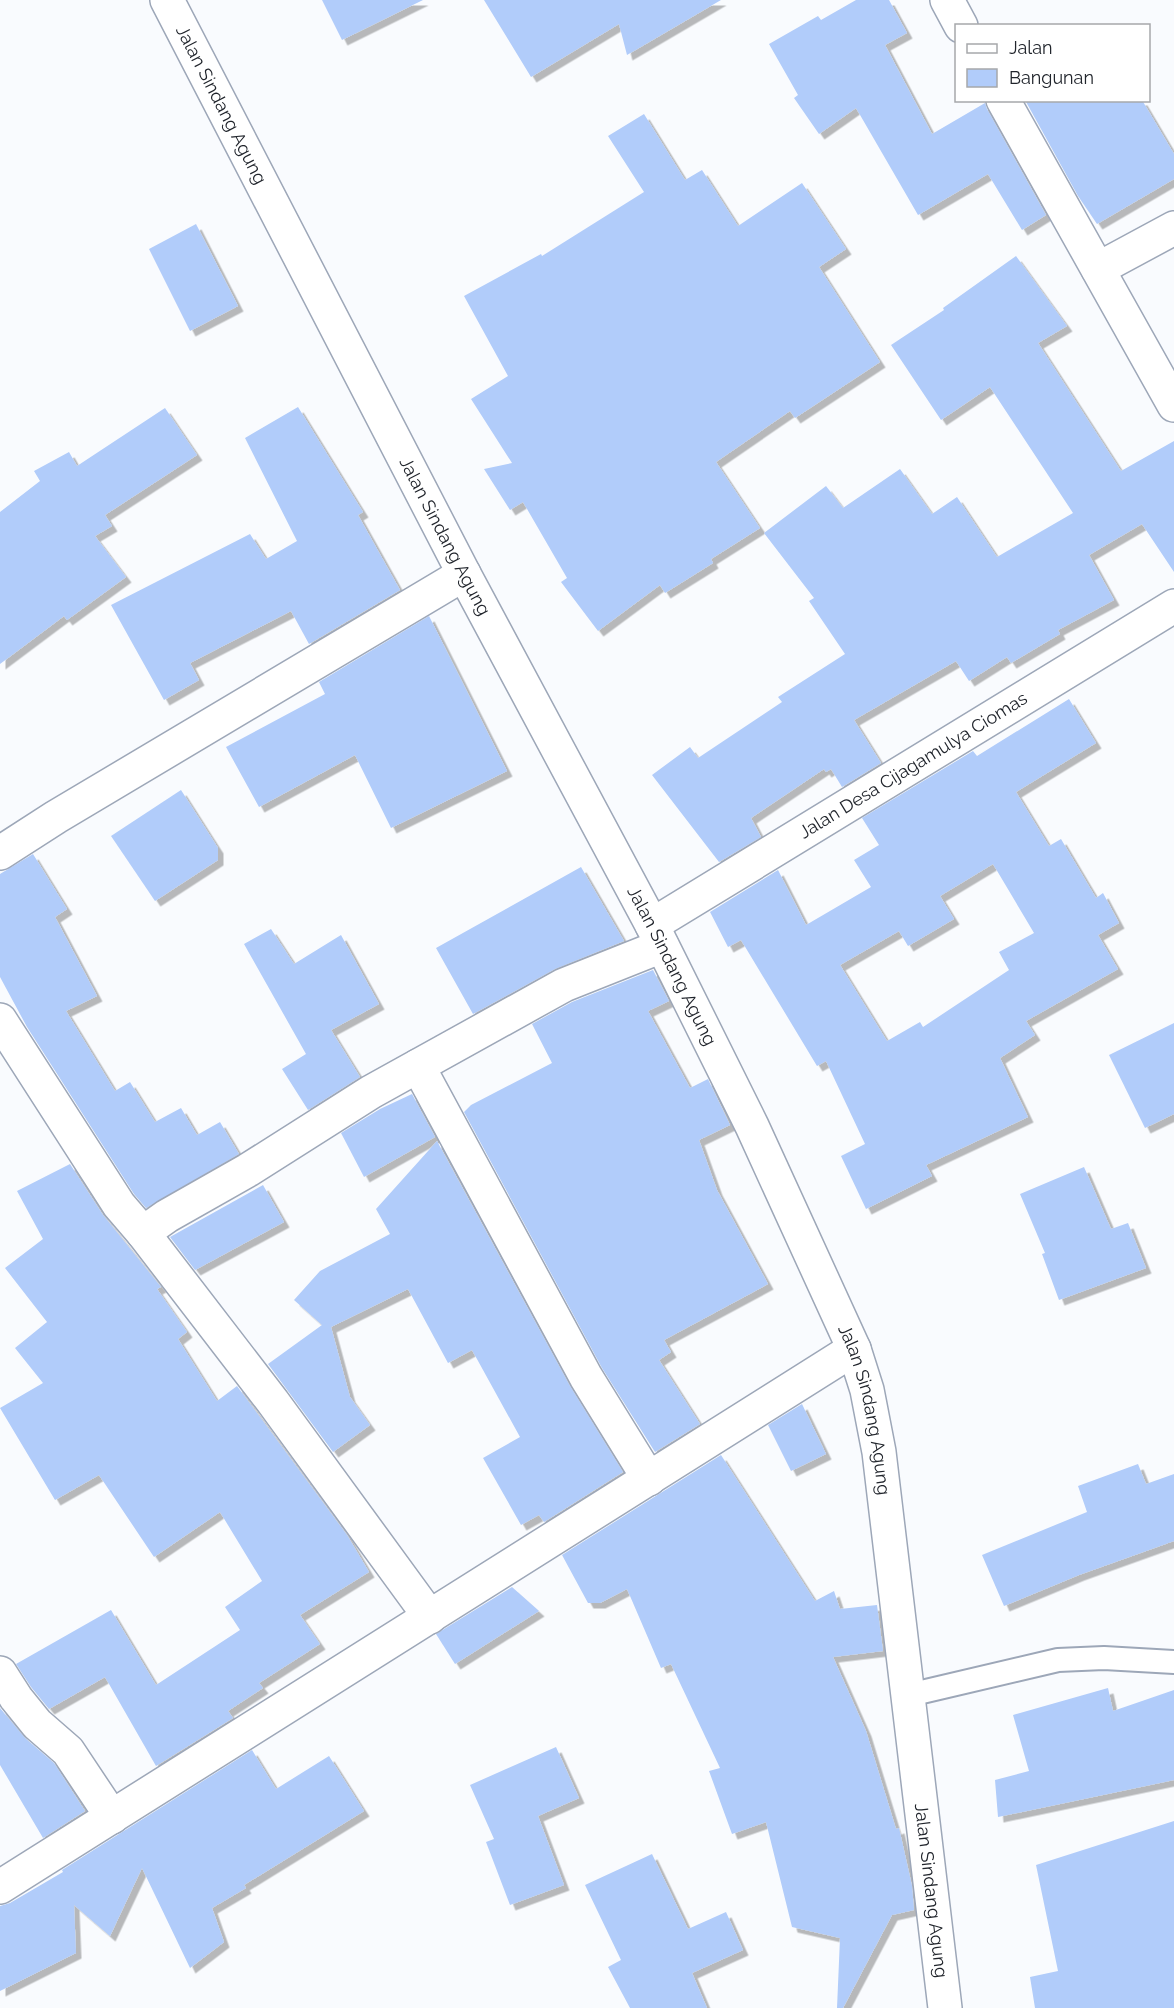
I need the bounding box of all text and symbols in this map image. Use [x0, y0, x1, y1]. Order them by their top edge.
street label: Jalan Sindang Agung [172, 22, 271, 187]
legend [955, 24, 1150, 102]
text: Jalan [1009, 37, 1053, 58]
text: Bangunan [1009, 67, 1094, 88]
street label: Jalan Sindang Agung [395, 453, 495, 619]
street label: Jalan Desa Cijagamulya Ciomas [795, 687, 1031, 843]
street label: Jalan Sindang Agung [623, 883, 721, 1049]
street label: Jalan Sindang Agung [834, 1321, 895, 1496]
street label: Jalan Sindang Agung [911, 1802, 952, 1979]

